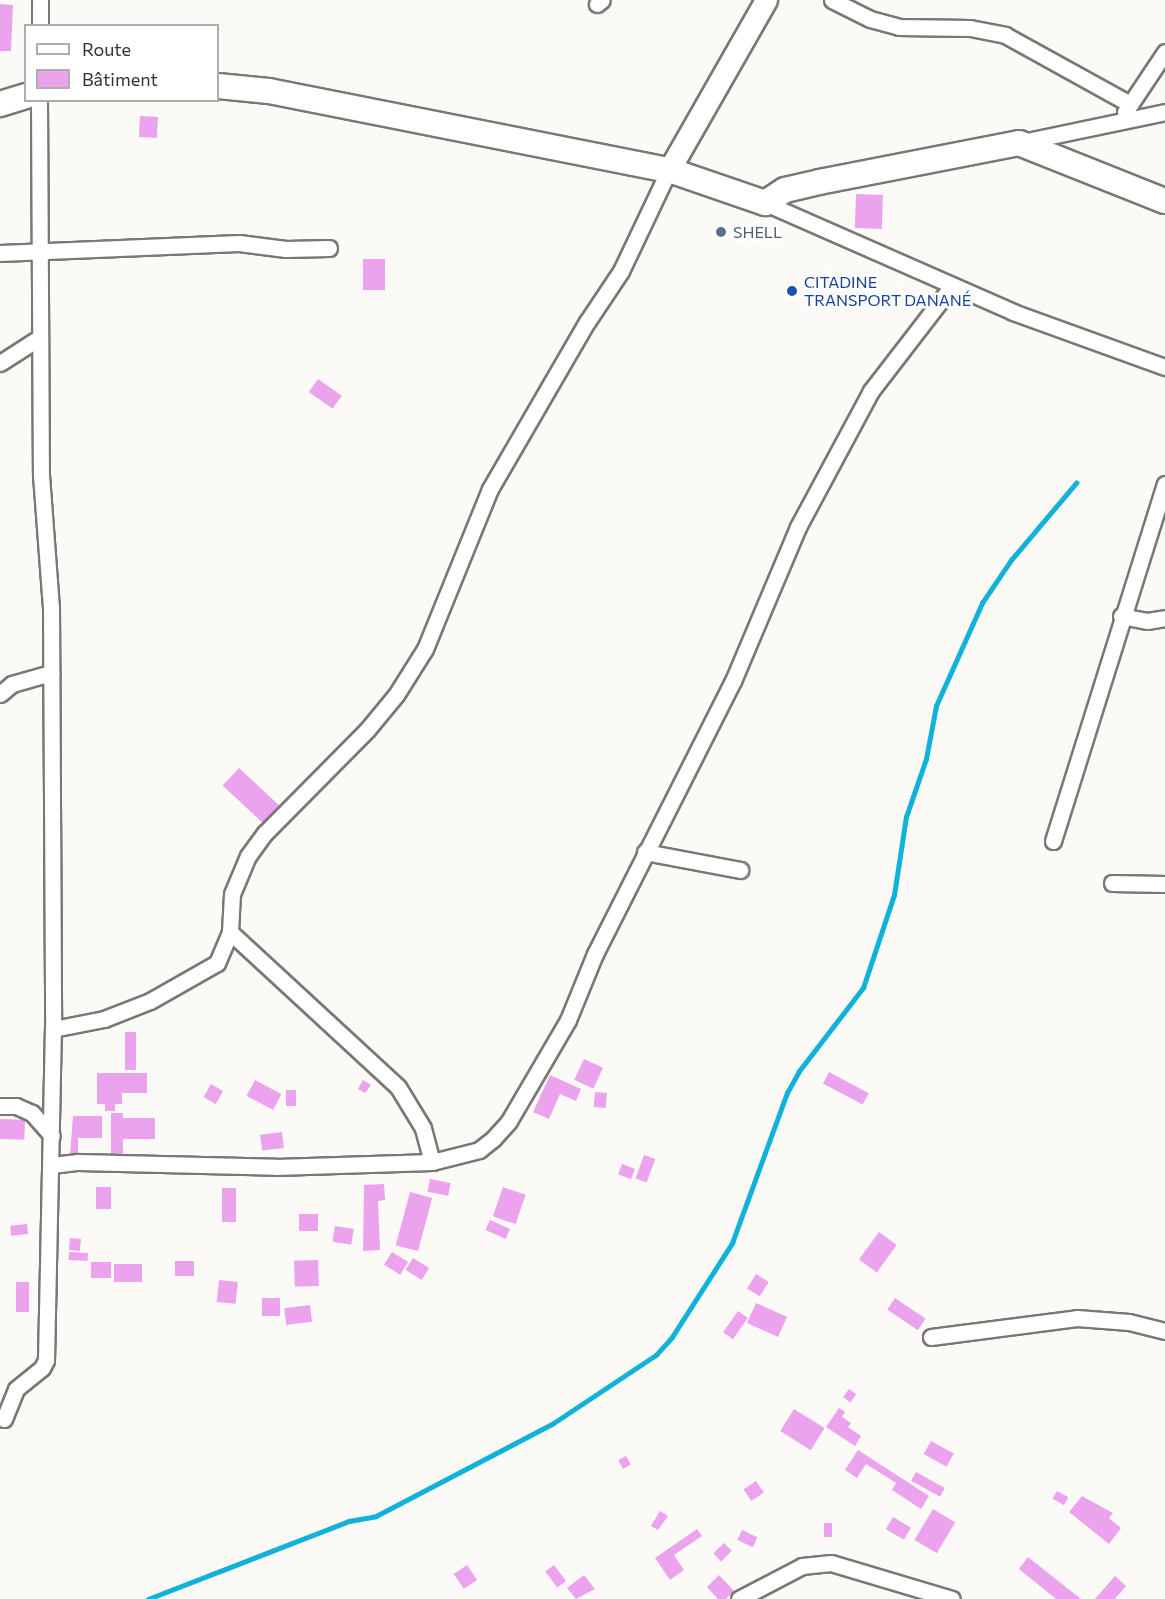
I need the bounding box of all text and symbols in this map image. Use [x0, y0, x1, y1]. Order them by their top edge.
legend [24, 24, 219, 102]
text: Route [82, 38, 131, 60]
text: Bâtiment [82, 68, 158, 90]
place label: SHELL [733, 222, 782, 242]
marker: SHELL [714, 225, 728, 239]
place label: CITADINE TRANSPORT DANANÉ [804, 272, 971, 310]
marker: CITADINE TRANSPORT DANANÉ [785, 284, 799, 298]

